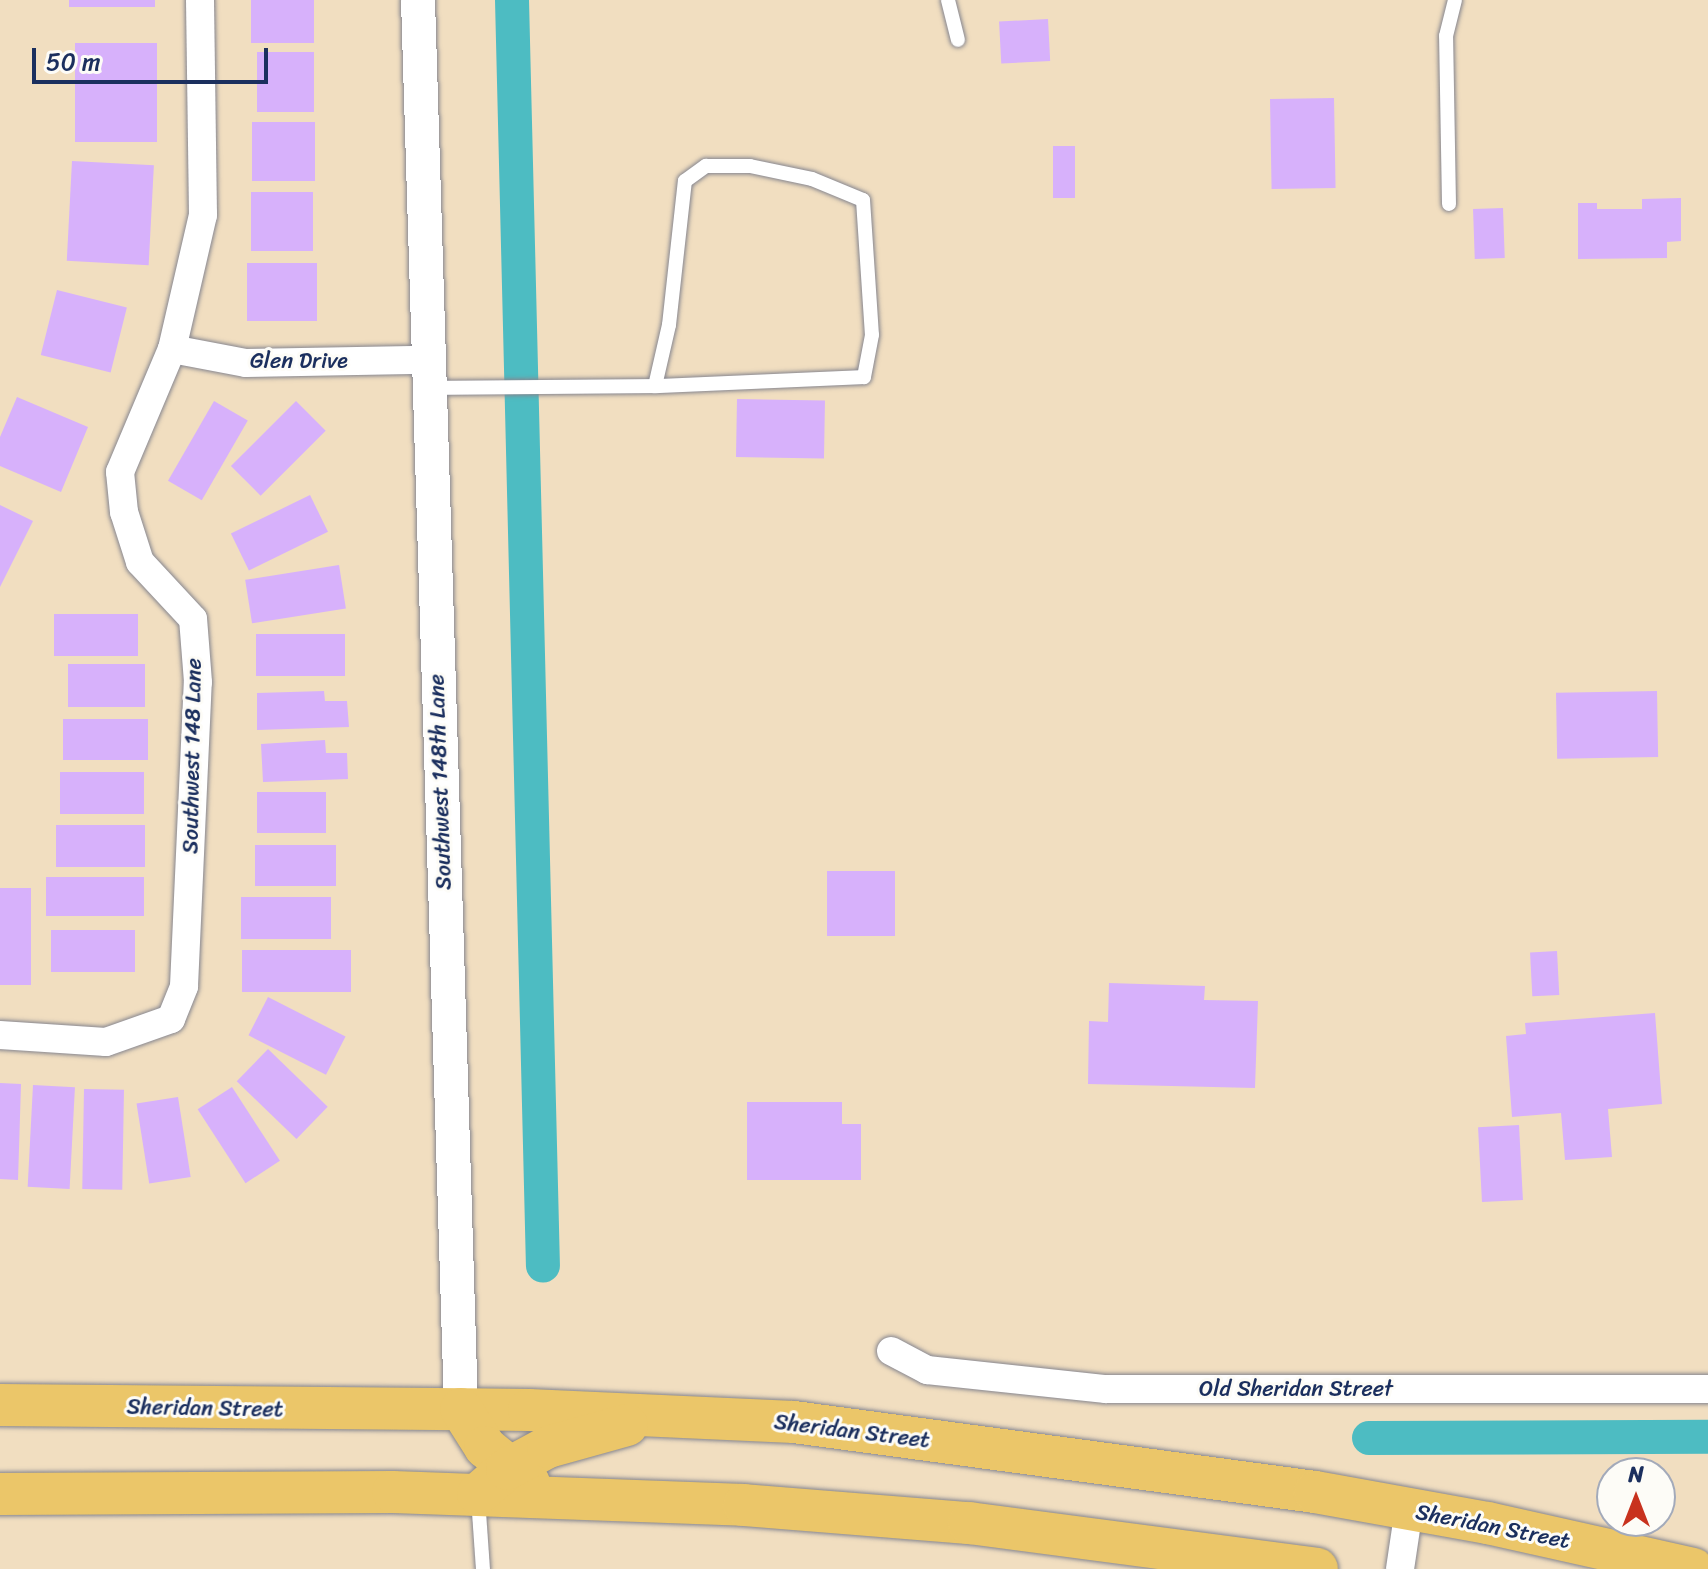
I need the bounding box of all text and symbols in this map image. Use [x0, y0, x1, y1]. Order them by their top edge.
scale bar [36, 32, 272, 82]
text: 50 m [46, 41, 101, 83]
street label: Glen Drive [250, 348, 348, 374]
street label: Southwest 148 Lane [177, 658, 207, 854]
street label: Southwest 148th Lane [423, 673, 457, 891]
street label: Old Sheridan Street [1199, 1376, 1393, 1402]
street label: Sheridan Street [127, 1393, 283, 1423]
street label: Sheridan Street [773, 1408, 931, 1454]
text: N [1628, 1455, 1644, 1494]
north arrow [1596, 1457, 1676, 1537]
street label: Sheridan Street [1414, 1498, 1572, 1554]

